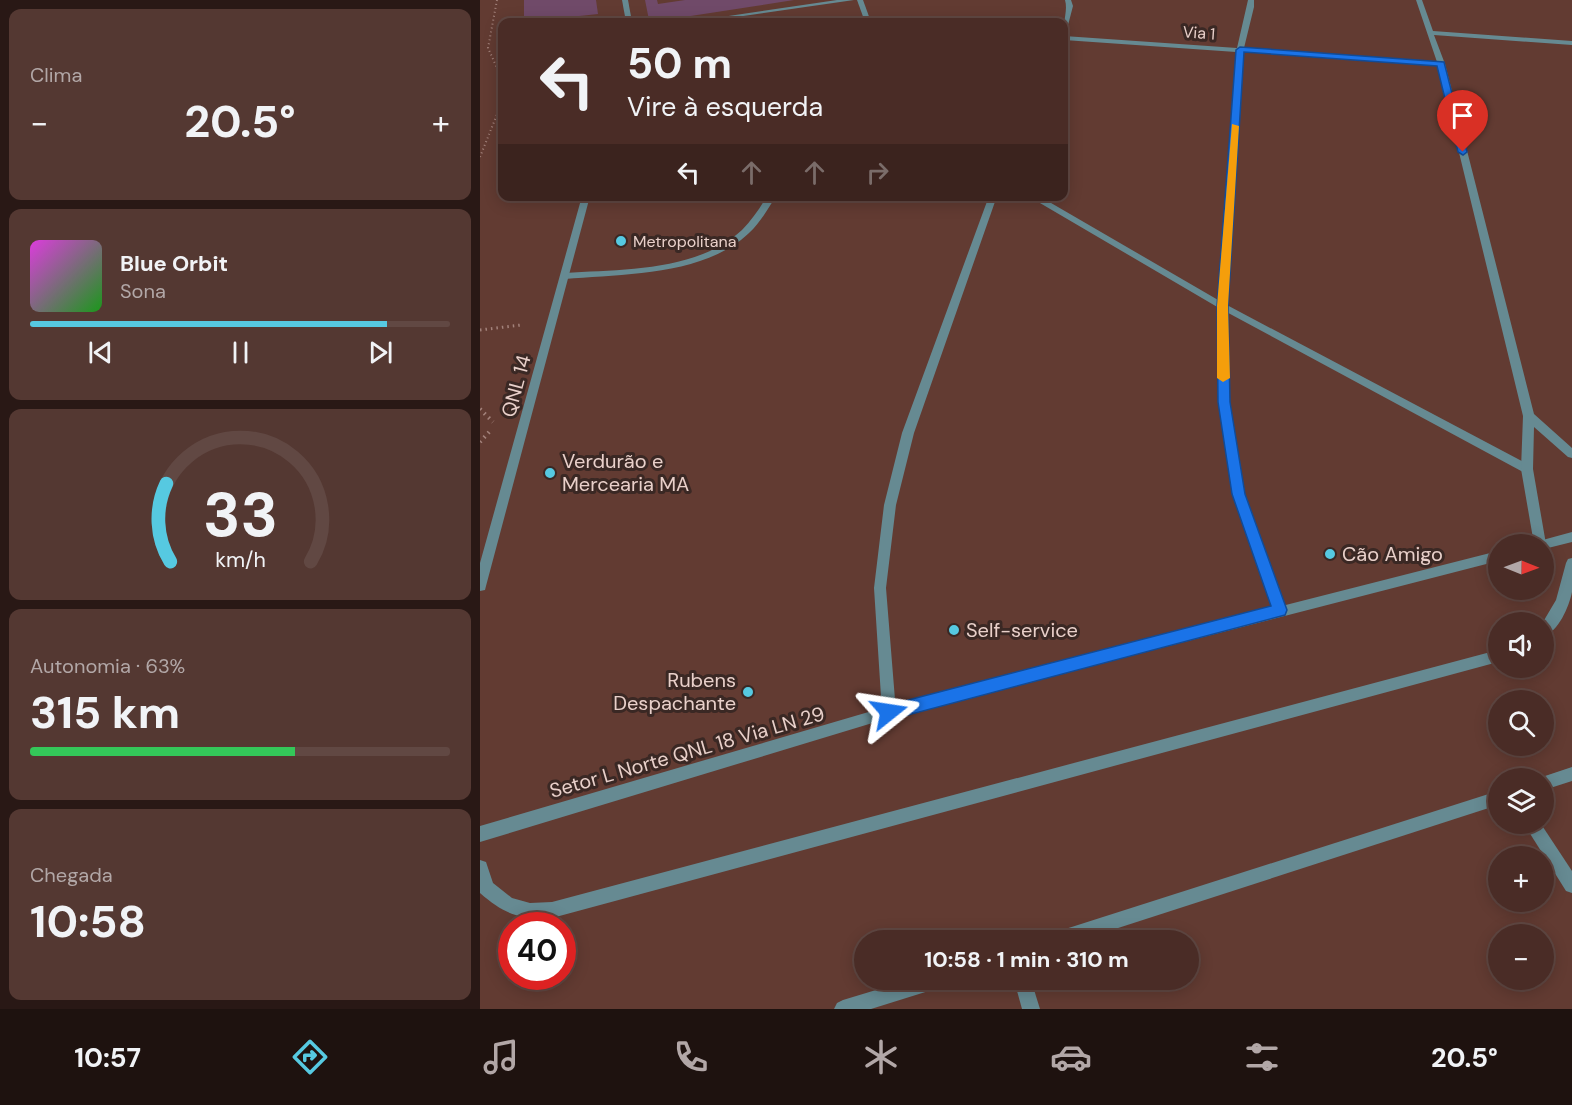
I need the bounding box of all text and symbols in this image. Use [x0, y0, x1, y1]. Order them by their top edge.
street label: Via 1 [1182, 21, 1216, 45]
text: 50 m [627, 36, 732, 91]
icon: left [528, 42, 606, 120]
text: Clima [30, 62, 82, 88]
text: Vire à esquerda [627, 89, 823, 124]
pin [1437, 90, 1488, 152]
text: 20.5° [184, 92, 296, 151]
icon: arrive [1446, 99, 1479, 132]
text: − [30, 101, 48, 144]
text: + [432, 101, 450, 144]
icon: left [672, 156, 705, 189]
icon: ahead [735, 156, 768, 189]
icon: ahead [798, 156, 831, 189]
icon: right [861, 156, 894, 189]
place label: Metropolitana [633, 231, 736, 252]
marker: Metropolitana [614, 234, 628, 248]
text: Blue Orbit [120, 249, 228, 278]
text: Sona [120, 278, 166, 304]
icon: previous [84, 336, 117, 369]
icon: pause [224, 336, 257, 369]
icon: next [364, 336, 397, 369]
street label: QNL 14 [495, 352, 537, 420]
place label: Verdurão e Mercearia MA [562, 448, 689, 497]
marker: Verdurão e Mercearia MA [543, 466, 557, 480]
text: 33 [202, 474, 278, 555]
north arrow [1488, 534, 1554, 600]
map controls [1488, 534, 1554, 990]
place label: Cão Amigo [1342, 541, 1443, 567]
text: km/h [215, 546, 265, 574]
marker: Cão Amigo [1323, 547, 1337, 561]
button: sound [1488, 612, 1554, 678]
place label: Self-service [966, 617, 1078, 643]
marker: Self-service [947, 623, 961, 637]
text: Autonomia · 63% [30, 653, 185, 679]
place label: Rubens Despachante [613, 667, 736, 716]
position arrow [857, 680, 921, 744]
text: 315 km [30, 683, 180, 742]
marker: Rubens Despachante [741, 685, 755, 699]
button: search [1488, 690, 1554, 756]
street label: Setor L Norte QNL 18 Via LN 29 [547, 700, 827, 804]
button: layers [1488, 768, 1554, 834]
button: + [1488, 846, 1554, 912]
text: Chegada [30, 862, 113, 888]
text: 10:58 [30, 892, 146, 951]
speed limit sign: 40 [498, 912, 576, 990]
button: − [1488, 924, 1554, 990]
text: 10:58 · 1 min · 310 m [924, 945, 1129, 974]
icon: directions [289, 1036, 331, 1078]
icon: music [480, 1036, 522, 1078]
icon: phone [670, 1036, 712, 1078]
icon: climate [860, 1036, 902, 1078]
icon: car [1050, 1036, 1092, 1078]
icon: filters [1241, 1036, 1283, 1078]
text: 10:57 [74, 1040, 141, 1075]
text: 20.5° [1431, 1040, 1498, 1075]

